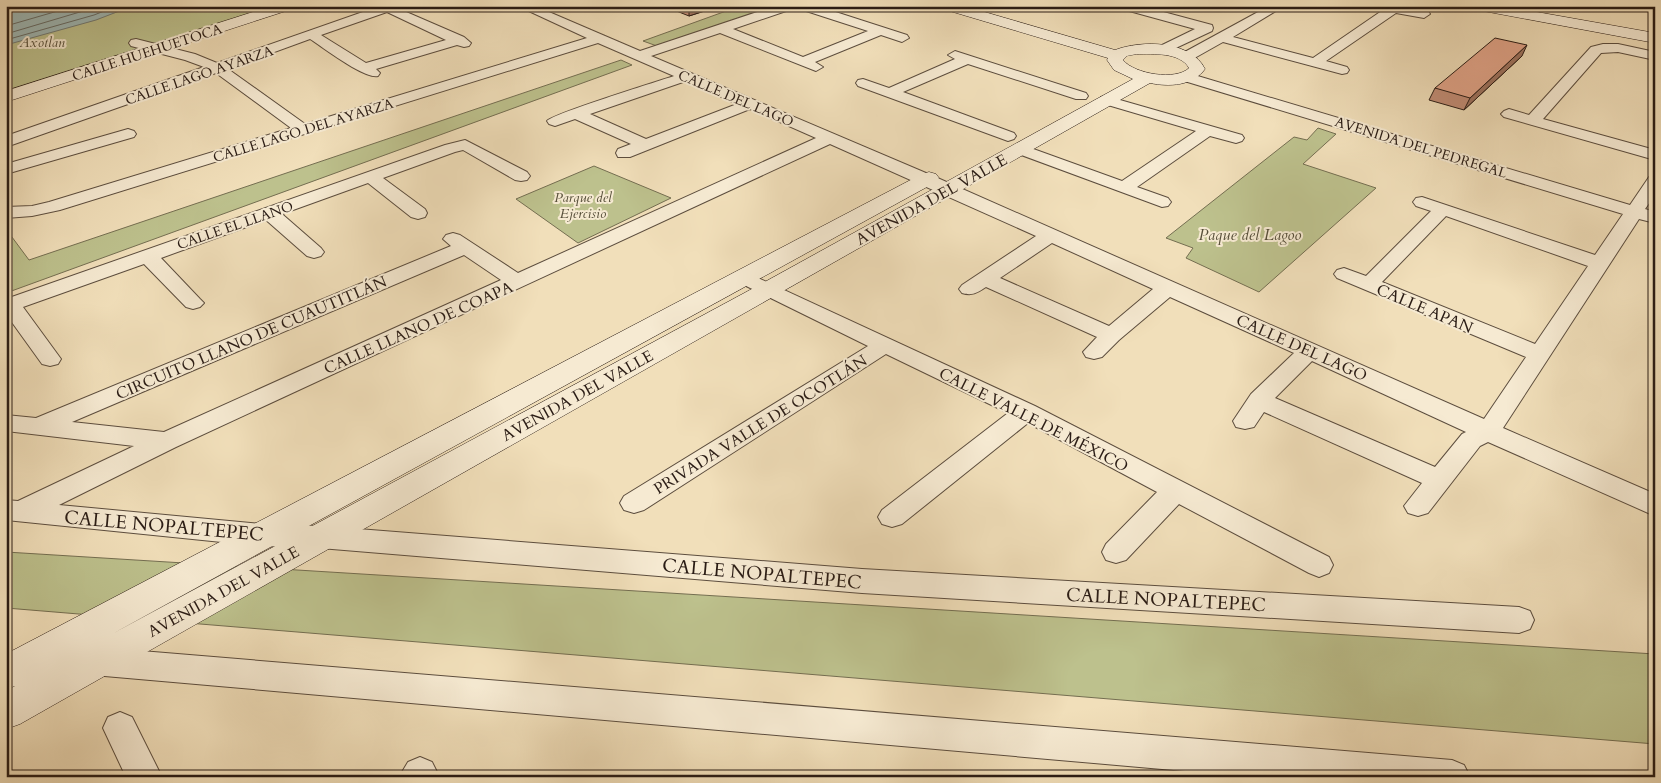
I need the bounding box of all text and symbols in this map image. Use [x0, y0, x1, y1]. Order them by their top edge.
street label: CALLE HUEHUETOCA [70, 19, 225, 86]
park label: Axotlan [18, 33, 65, 52]
street label: CALLE LAGO AYARZA [123, 41, 276, 110]
street label: CALLE DEL LAGO [675, 66, 797, 131]
street label: CALLE LAGO DEL AYARZA [211, 94, 396, 167]
street label: AVENIDA DEL PEDREGAL [1332, 112, 1510, 183]
street label: AVENIDA DEL VALLE [852, 149, 1011, 251]
park label: Parque del Ejercisio [554, 188, 613, 223]
street label: CALLE EL LLANO [174, 197, 296, 254]
park label: Paque del Lagoo [1199, 224, 1302, 246]
street label: CIRCUITO LLANO DE CUAUTITLÁN [112, 271, 391, 405]
street label: CALLE LLANO DE COAPA [320, 276, 517, 380]
street label: CALLE APAN [1373, 279, 1477, 339]
street label: CALLE DEL LAGO [1232, 309, 1371, 387]
street label: AVENIDA DEL VALLE [498, 345, 657, 447]
street label: PRIVADA VALLE DE OCOTLÁN [650, 350, 872, 500]
street label: CALLE VALLE DE MÉXICO [935, 362, 1132, 477]
street label: CALLE NOPALTEPEC [63, 504, 265, 548]
street label: AVENIDA DEL VALLE [144, 541, 303, 643]
street label: CALLE NOPALTEPEC [661, 552, 863, 596]
street label: CALLE NOPALTEPEC [1065, 582, 1266, 618]

